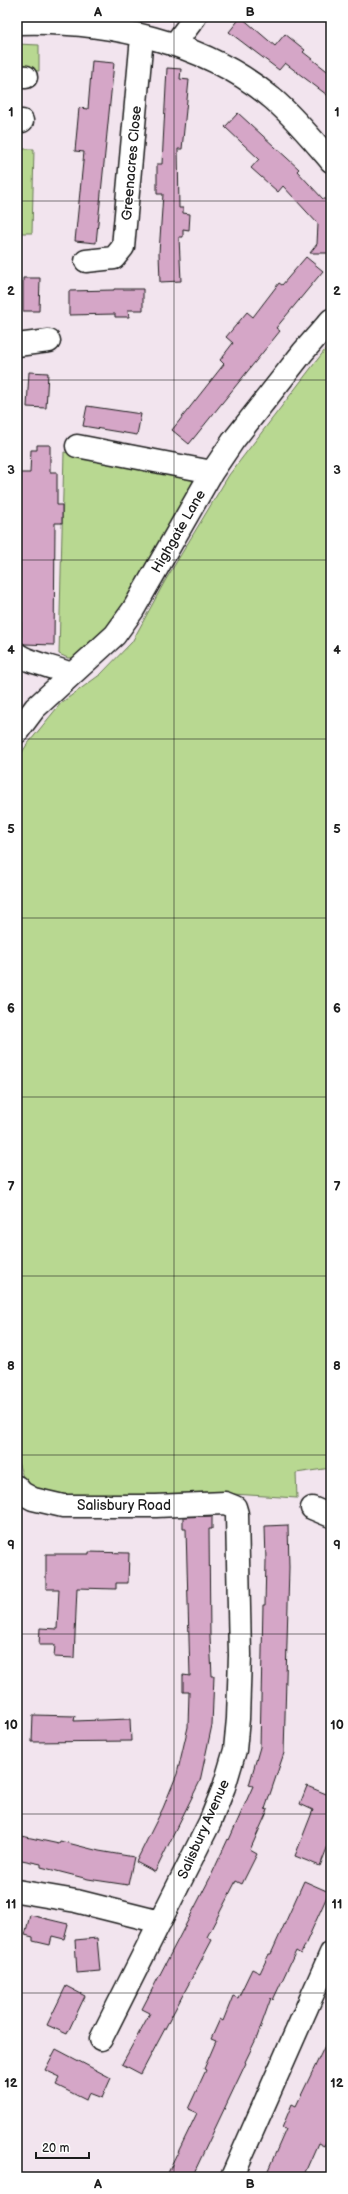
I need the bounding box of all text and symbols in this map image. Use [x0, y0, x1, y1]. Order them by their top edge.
text: A [93, 4, 102, 20]
text: B [245, 4, 255, 20]
text: 1 [8, 104, 14, 120]
text: 1 [334, 104, 340, 120]
street label: Greenacres Close [118, 105, 145, 221]
text: 2 [7, 283, 15, 299]
text: 2 [333, 283, 341, 299]
text: 3 [7, 462, 15, 478]
text: 3 [333, 462, 341, 478]
street label: Highgate Lane [148, 487, 209, 576]
text: 4 [7, 642, 15, 658]
text: 4 [333, 642, 341, 658]
text: 5 [7, 821, 15, 837]
text: 5 [333, 821, 341, 837]
text: 6 [7, 1000, 15, 1016]
text: 6 [333, 1000, 341, 1016]
text: 7 [7, 1179, 15, 1195]
text: 7 [333, 1179, 341, 1195]
text: 8 [7, 1358, 15, 1374]
text: 8 [333, 1358, 341, 1374]
street label: Salisbury Road [77, 1497, 171, 1514]
text: 9 [7, 1537, 15, 1553]
text: 9 [333, 1537, 341, 1553]
text: 10 [4, 1717, 18, 1733]
text: 10 [330, 1717, 344, 1733]
street label: Salisbury Avenue [174, 1777, 233, 1882]
text: 11 [6, 1896, 16, 1912]
text: 11 [332, 1896, 342, 1912]
text: 12 [4, 2075, 18, 2091]
text: 12 [330, 2075, 344, 2091]
scale bar [36, 2134, 89, 2160]
text: 20 m [42, 2141, 69, 2156]
text: A [93, 2176, 102, 2192]
text: B [245, 2176, 255, 2192]

